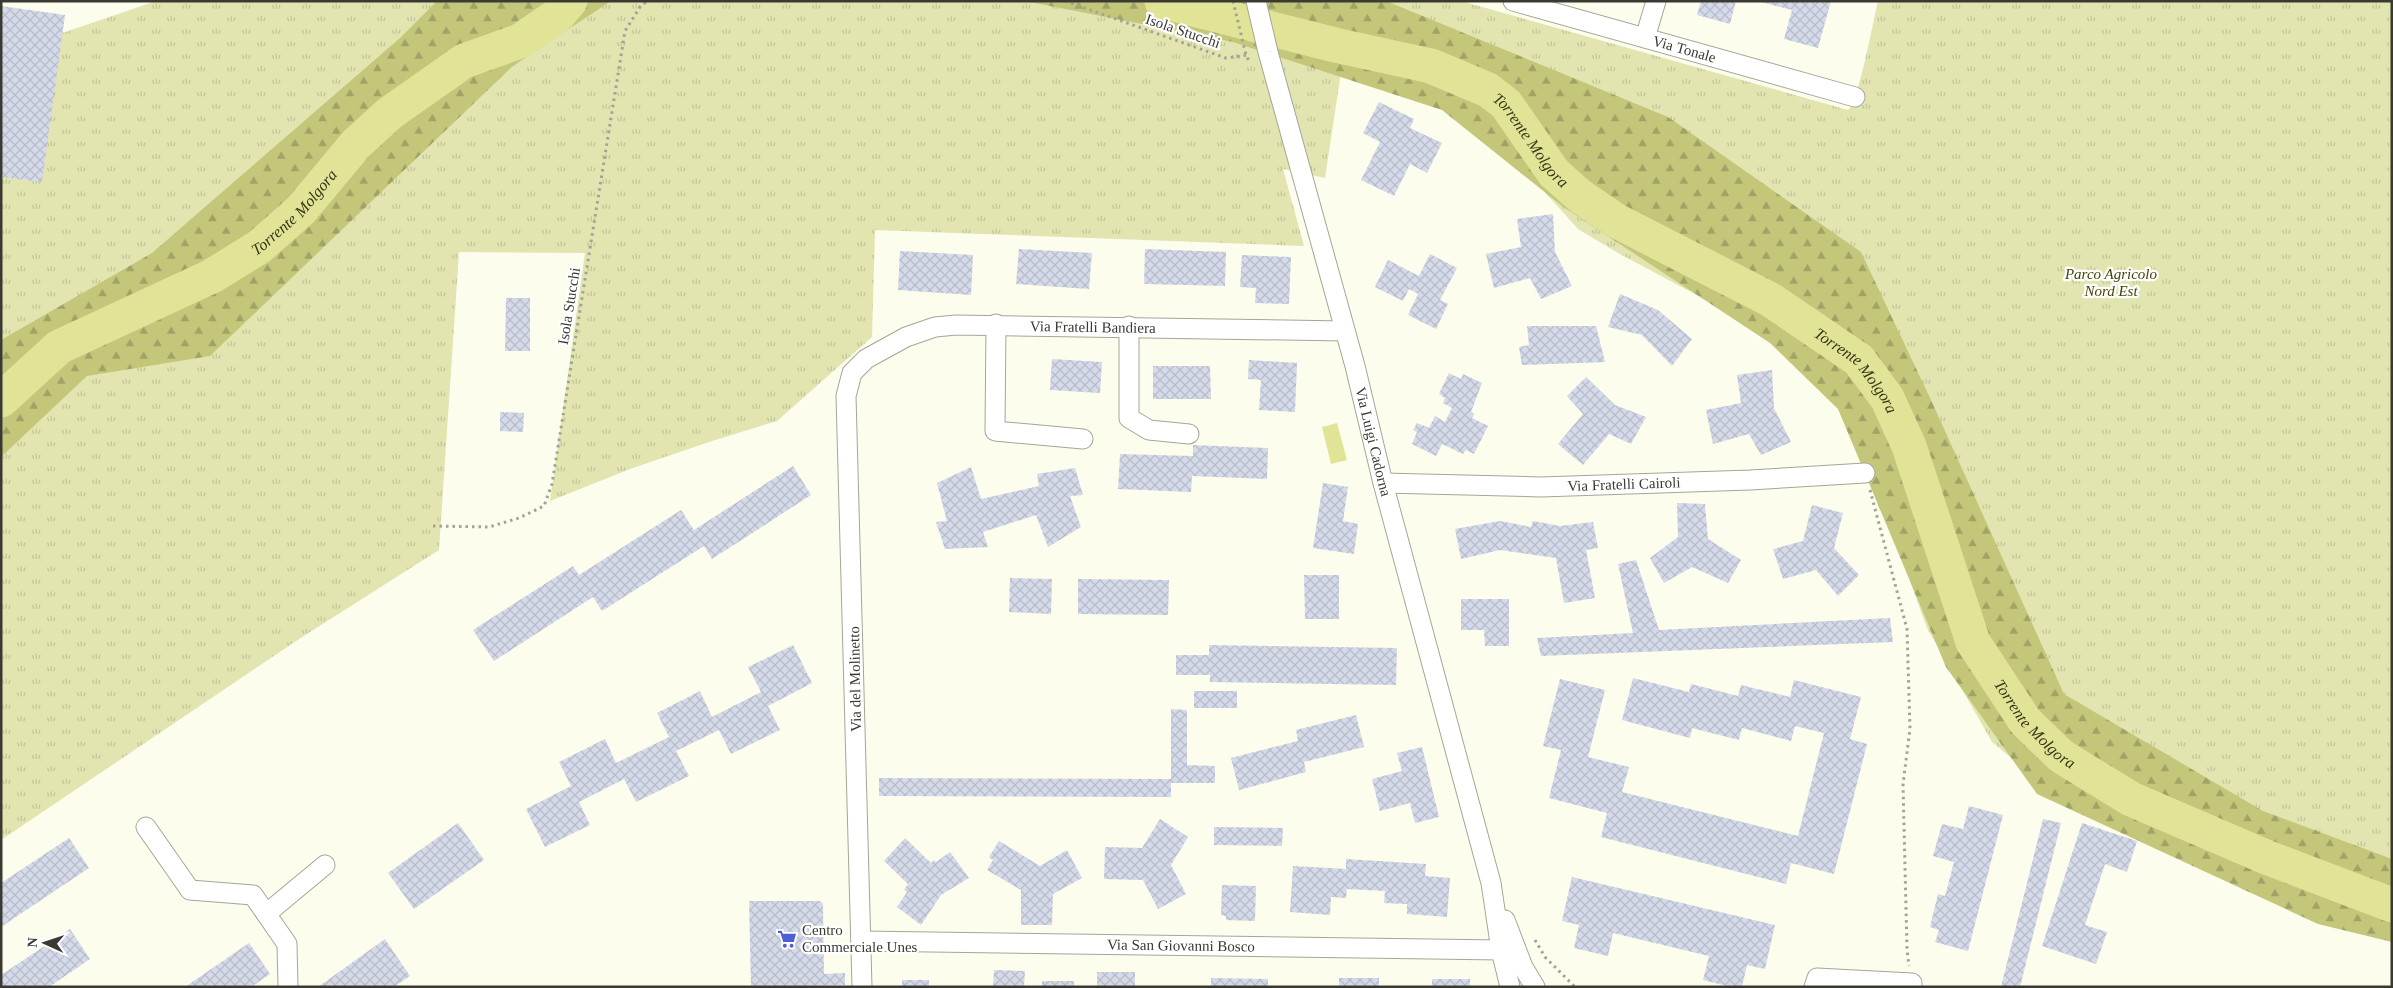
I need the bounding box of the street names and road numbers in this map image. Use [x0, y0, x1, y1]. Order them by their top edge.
street label: Isola Stucchi [1144, 11, 1222, 51]
street label: Via Tonale [1651, 33, 1718, 66]
street label: Isola Stucchi [555, 266, 583, 346]
street label: Via Fratelli Bandiera [1030, 318, 1156, 336]
street label: Via Luigi Cadorna [1352, 385, 1394, 498]
street label: Via Fratelli Cairoli [1567, 474, 1681, 494]
street label: Via del Molinetto [846, 626, 864, 732]
street label: Via San Giovanni Bosco [1107, 936, 1255, 955]

